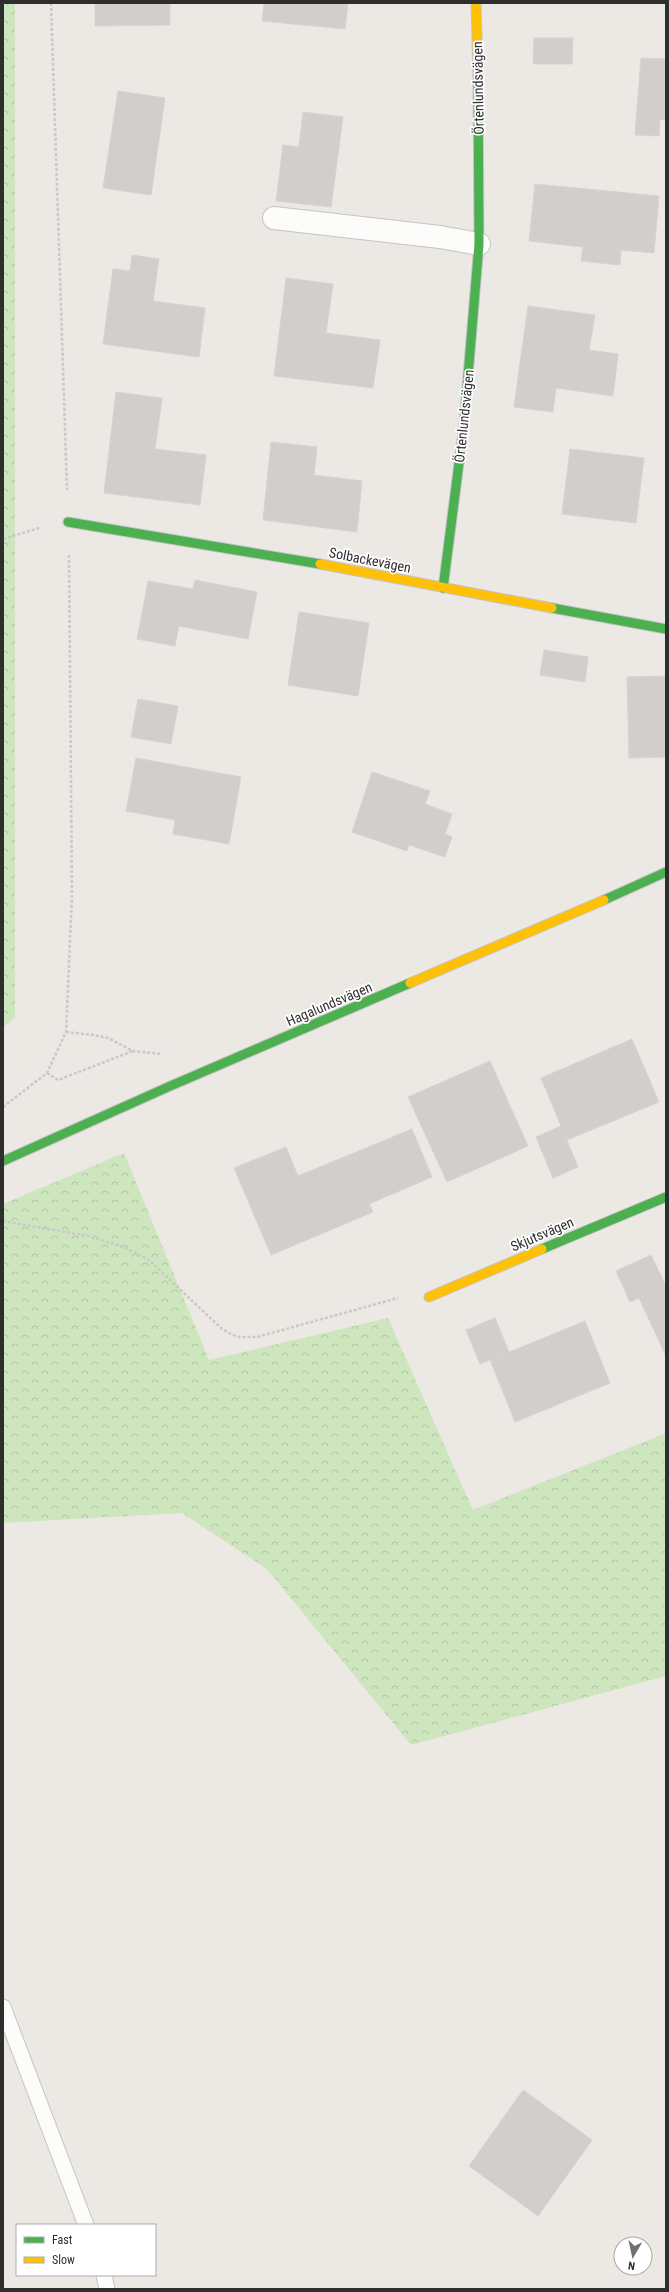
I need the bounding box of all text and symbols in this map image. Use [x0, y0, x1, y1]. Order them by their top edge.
street label: Örtenlundsvägen [469, 41, 487, 135]
street label: Örtenlundsvägen [451, 369, 477, 463]
street label: Solbackevägen [328, 544, 412, 576]
street label: Hagalundsvägen [284, 979, 374, 1029]
street label: Skjutsvägen [508, 1214, 576, 1254]
legend [16, 2224, 156, 2276]
text: Fast [52, 2233, 73, 2247]
north arrow [613, 2236, 653, 2276]
text: Slow [52, 2253, 75, 2267]
text: N [627, 2258, 636, 2272]

